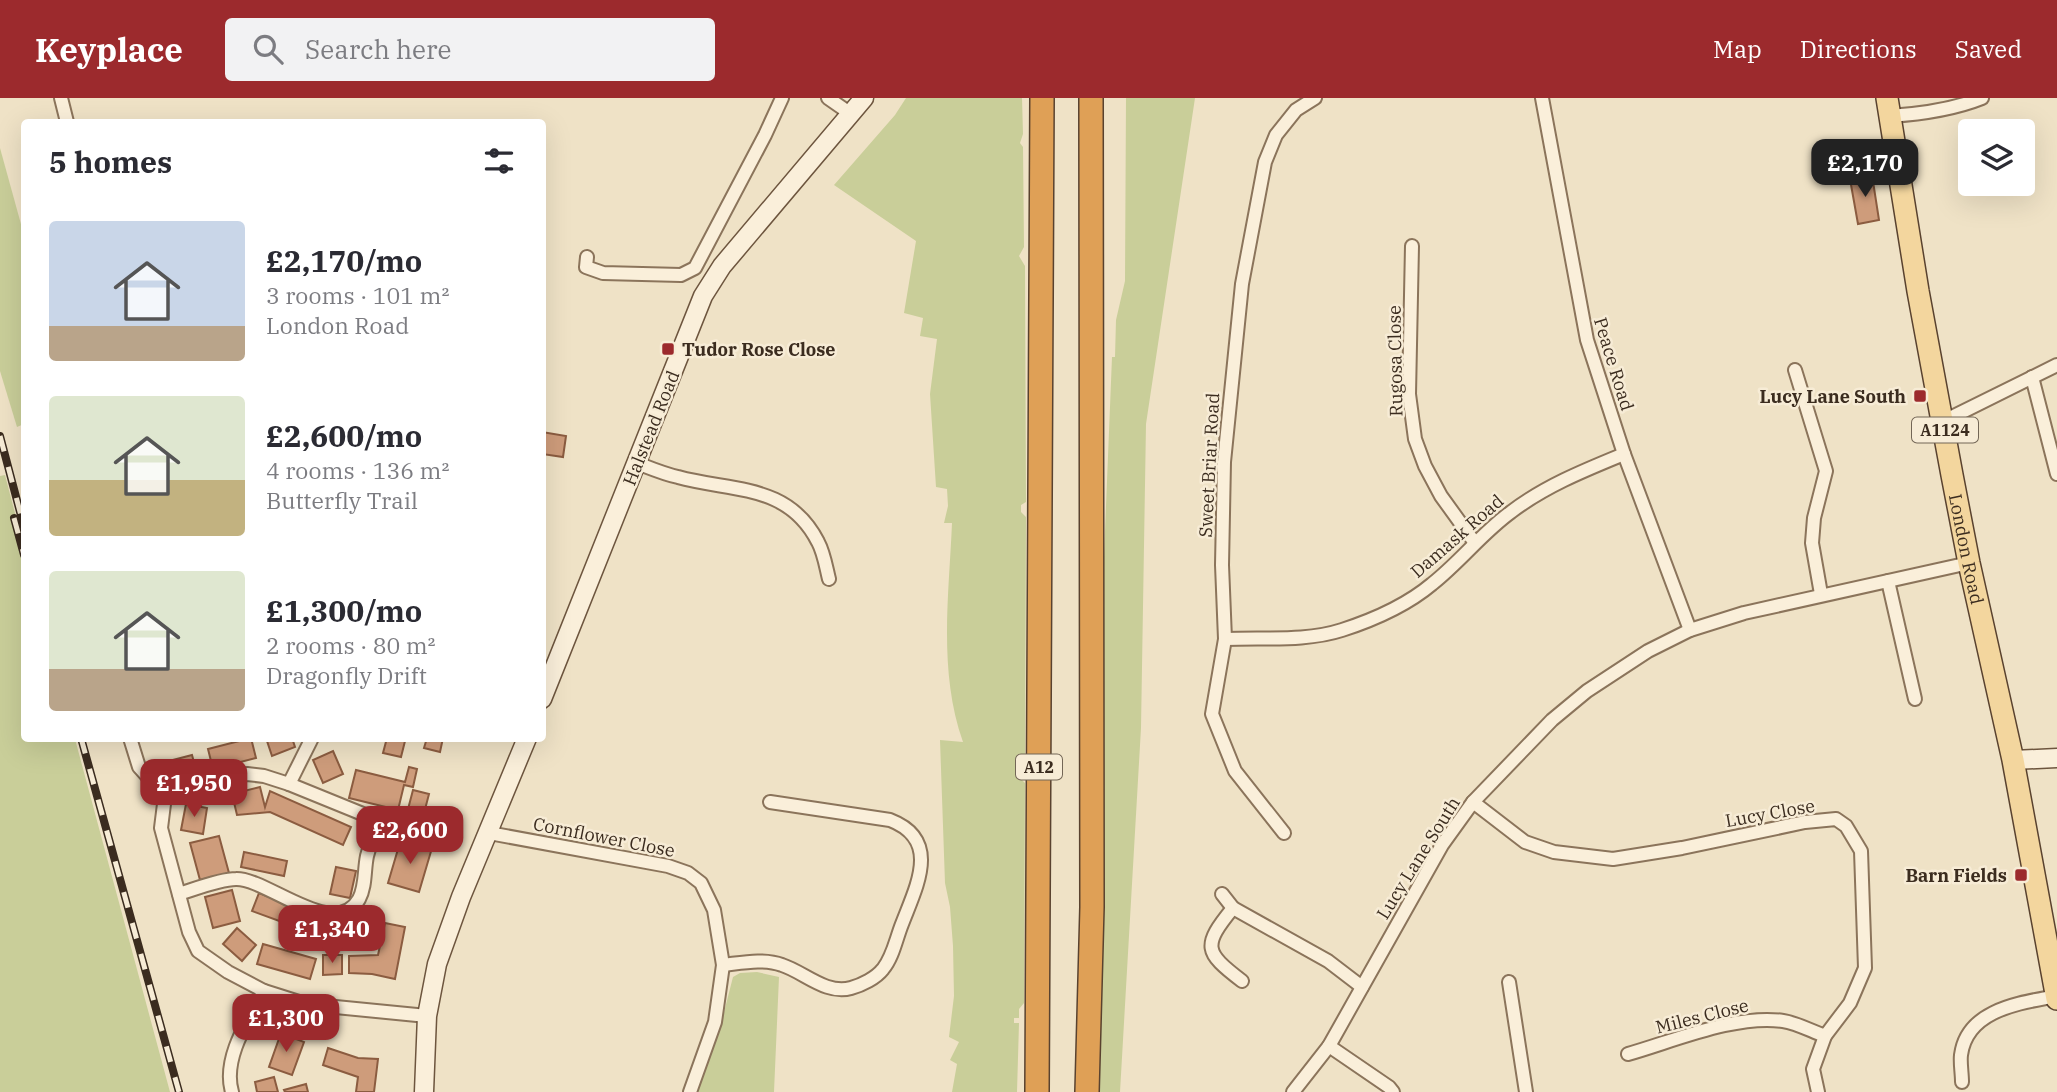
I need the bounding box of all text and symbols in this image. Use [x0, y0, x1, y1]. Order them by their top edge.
search box [225, 18, 715, 81]
text: Keyplace [35, 28, 183, 71]
icon: search [249, 30, 287, 68]
text: Search here [305, 32, 452, 66]
text: Map [1713, 33, 1762, 65]
text: Directions [1800, 33, 1917, 65]
text: Saved [1955, 33, 2022, 65]
map controls [1958, 119, 2035, 196]
button: layers [1958, 119, 2035, 196]
pin: £2,170 [1808, 140, 1922, 199]
text: 5 homes [49, 142, 172, 181]
icon: filters [480, 142, 518, 180]
text: £2,170 [1827, 147, 1903, 177]
text: £2,170/mo [266, 241, 422, 280]
icon: home [105, 249, 189, 333]
text: 3 rooms · 101 m² [266, 280, 449, 310]
street label: Rugosa Close [1383, 305, 1407, 417]
text: London Road [266, 310, 409, 340]
street label: Peace Road [1589, 315, 1639, 414]
place label: Tudor Rose Close [682, 338, 836, 361]
marker: Tudor Rose Close [660, 341, 676, 357]
street label: Halstead Road [617, 367, 685, 489]
place label: Lucy Lane South [1759, 385, 1906, 408]
marker: Lucy Lane South [1912, 388, 1928, 404]
street label: Sweet Briar Road [1194, 392, 1224, 538]
text: £2,600/mo [266, 416, 422, 455]
road number: A1124 [1912, 418, 1978, 442]
icon: home [105, 424, 189, 508]
text: 4 rooms · 136 m² [266, 455, 449, 485]
text: Butterfly Trail [266, 485, 418, 515]
street label: Damask Road [1406, 489, 1508, 583]
street label: London Road [1944, 492, 1989, 606]
text: £1,300/mo [266, 591, 422, 630]
icon: home [105, 599, 189, 683]
text: 2 rooms · 80 m² [266, 630, 436, 660]
text: Dragonfly Drift [266, 660, 427, 690]
road number: A12 [1016, 754, 1062, 780]
pin: £1,950 [137, 760, 251, 819]
text: £1,950 [156, 767, 232, 797]
street label: Lucy Lane South [1371, 793, 1465, 923]
street label: Lucy Close [1723, 794, 1817, 832]
pin: £2,600 [353, 806, 467, 866]
street label: Cornflower Close [531, 812, 677, 862]
text: £2,600 [372, 814, 448, 844]
place label: Barn Fields [1905, 864, 2007, 887]
marker: Barn Fields [2013, 867, 2029, 883]
pin: £1,340 [275, 906, 389, 965]
text: £1,340 [294, 913, 370, 943]
street label: Miles Close [1653, 993, 1751, 1039]
pin: £1,300 [229, 995, 343, 1054]
text: £1,300 [248, 1002, 324, 1032]

